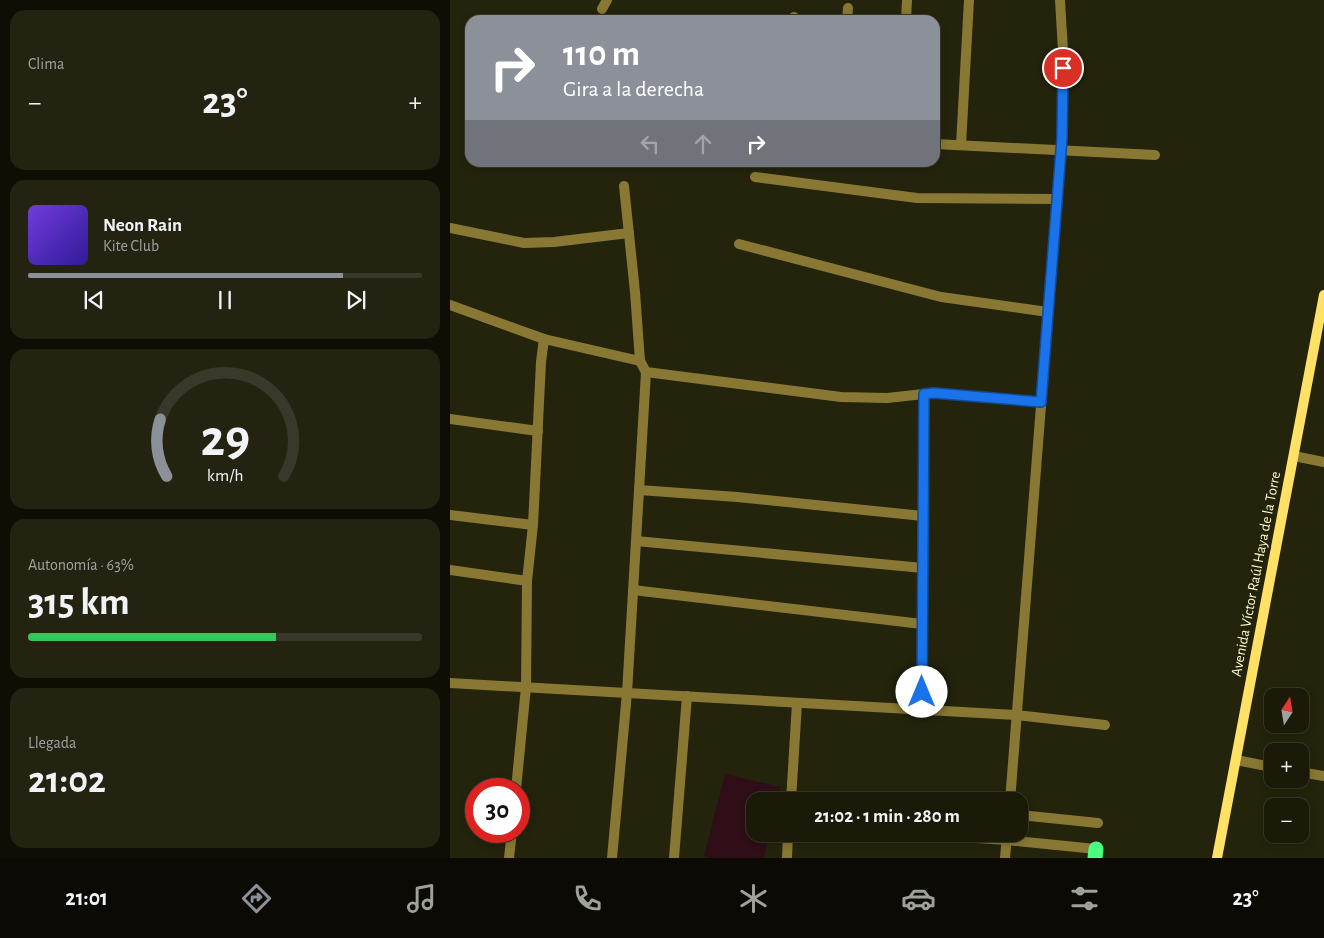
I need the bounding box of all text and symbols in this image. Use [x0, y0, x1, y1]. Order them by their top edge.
icon: right [480, 35, 545, 100]
text: 110 m [563, 37, 640, 72]
pin [1042, 47, 1084, 89]
icon: arrive [1049, 54, 1077, 82]
text: Clima [28, 56, 64, 72]
text: Gira a la derecha [563, 78, 704, 100]
text: 23° [202, 83, 248, 121]
text: − [28, 89, 41, 117]
text: + [409, 89, 422, 117]
icon: left [636, 130, 664, 158]
icon: ahead [689, 130, 717, 158]
icon: right [742, 130, 770, 158]
text: Neon Rain [103, 216, 182, 235]
text: Kite Club [103, 238, 159, 254]
icon: previous [80, 286, 108, 314]
icon: pause [211, 286, 239, 314]
icon: next [342, 286, 370, 314]
text: 29 [200, 413, 250, 465]
text: km/h [207, 467, 243, 485]
street label: Avenida Víctor Raúl Haya de la Torre [1229, 470, 1283, 678]
text: Autonomía · 63% [28, 557, 134, 573]
text: 315 km [28, 584, 130, 622]
position arrow [895, 665, 947, 717]
north arrow [1264, 688, 1309, 732]
map controls [1264, 688, 1309, 843]
text: Llegada [28, 735, 76, 751]
button: + [1264, 743, 1309, 788]
text: 21:02 [28, 762, 106, 800]
speed limit sign: 30 [465, 778, 530, 843]
button: − [1264, 798, 1309, 843]
text: 21:02 · 1 min · 280 m [814, 807, 960, 826]
icon: directions [239, 881, 274, 916]
icon: music [404, 881, 439, 916]
icon: phone [570, 881, 605, 916]
icon: climate [736, 881, 771, 916]
icon: car [901, 881, 936, 916]
icon: filters [1067, 881, 1102, 916]
text: 21:01 [65, 887, 108, 909]
text: 23° [1232, 887, 1259, 909]

